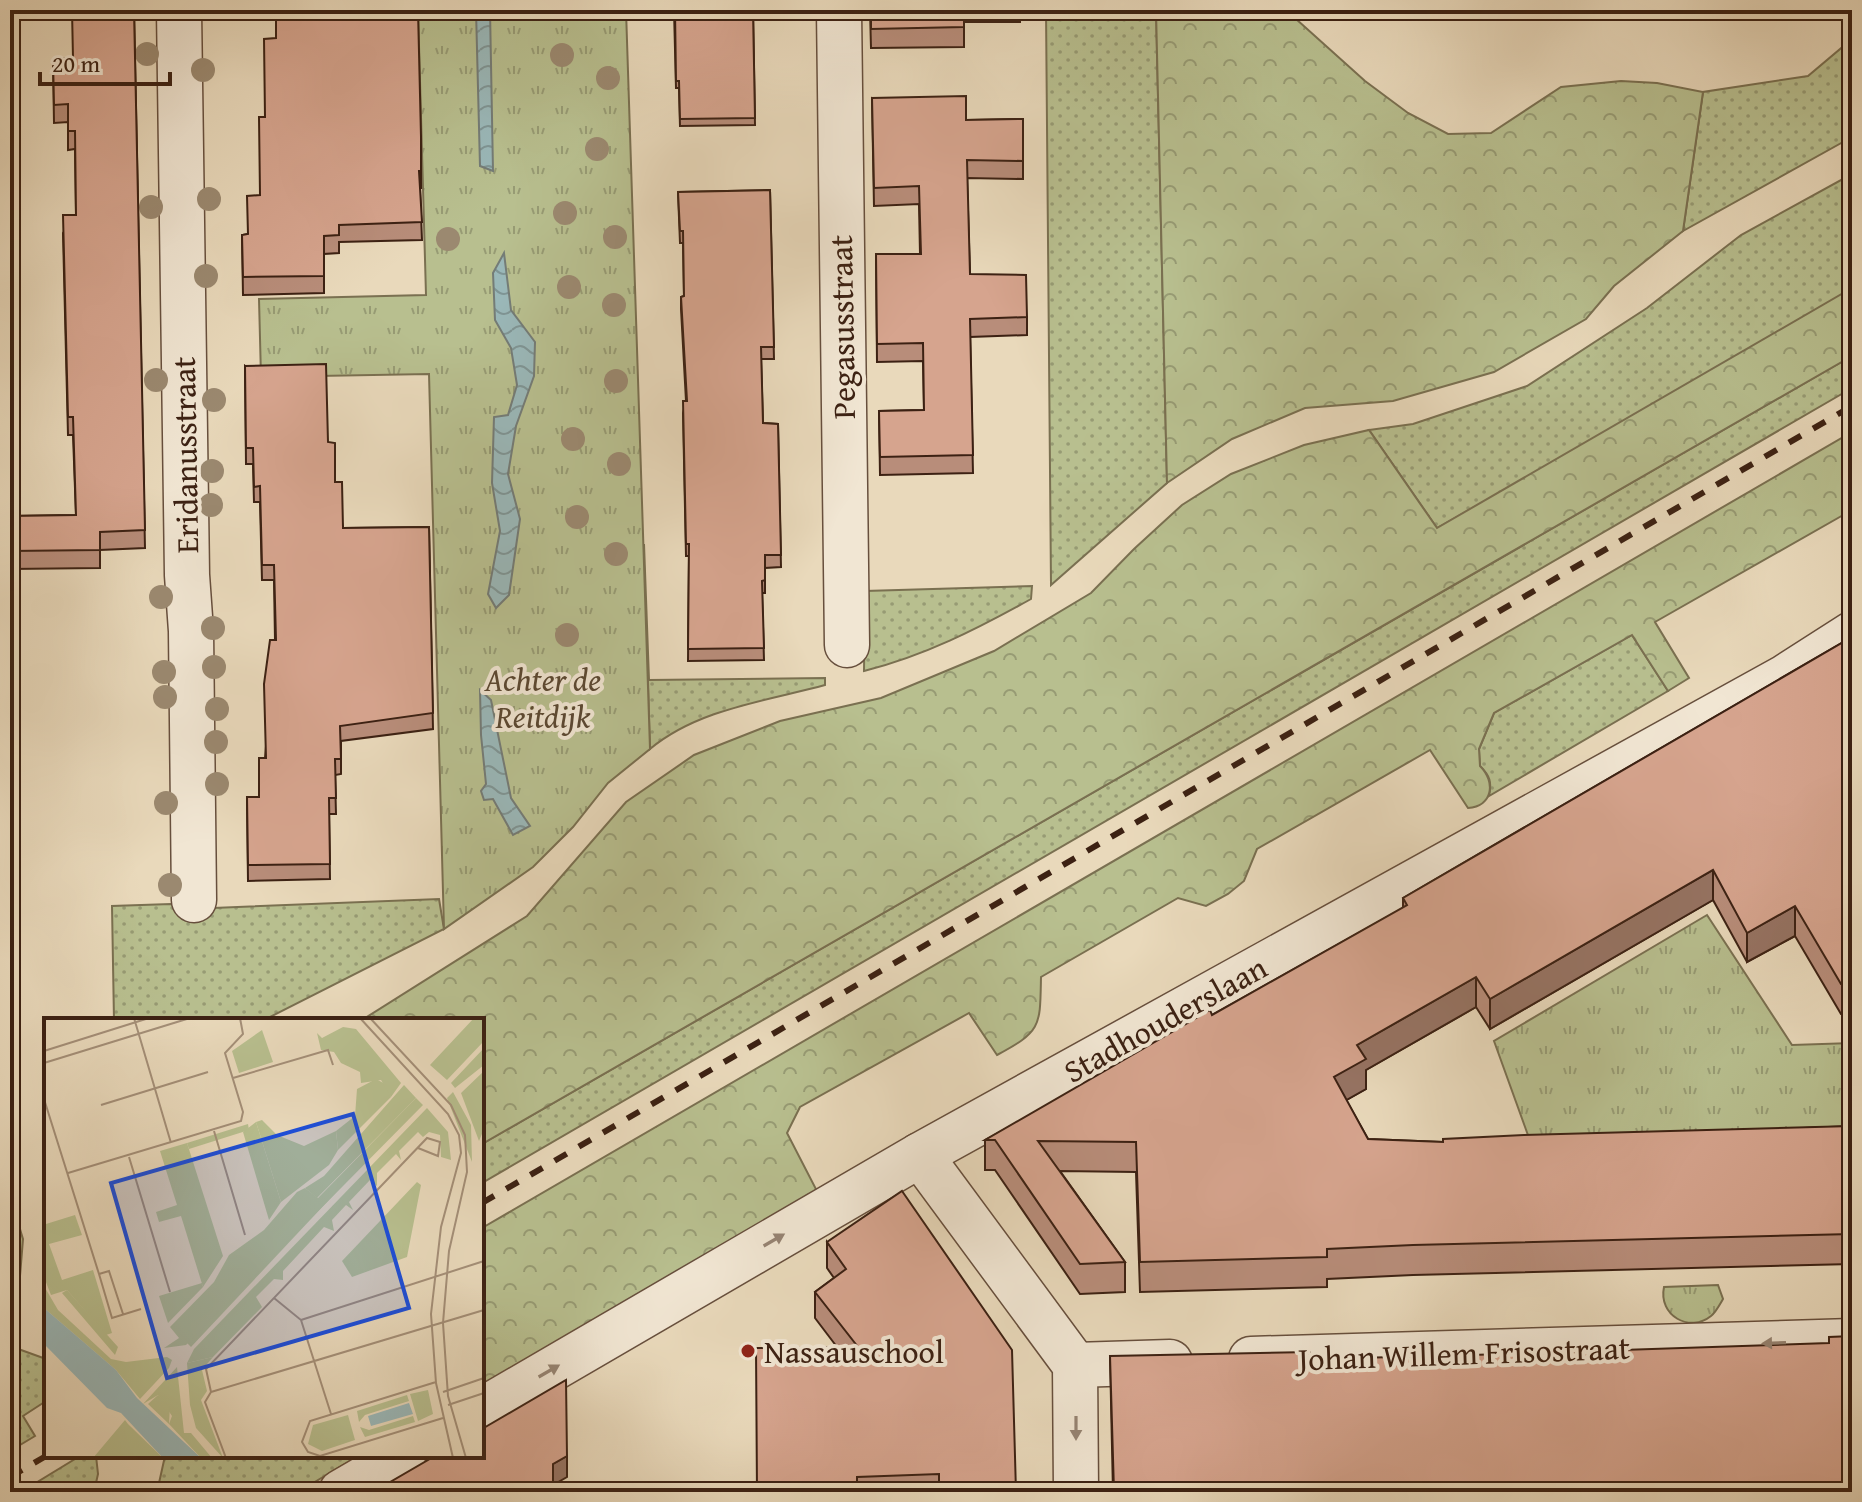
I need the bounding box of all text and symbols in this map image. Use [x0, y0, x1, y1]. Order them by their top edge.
scale bar [40, 36, 170, 86]
text: 20 m [52, 46, 100, 81]
street label: Pegasusstraat [817, 234, 867, 420]
street label: Eridanusstraat [160, 356, 210, 554]
park label: Achter de Reitdijk [484, 656, 601, 740]
street label: Stadhouderslaan [1055, 944, 1275, 1094]
inset map [44, 1018, 484, 1458]
one-way arrow [763, 1233, 785, 1247]
street label: Johan Willem Frisostraat [1293, 1324, 1631, 1382]
place label: Nassauschool [764, 1328, 944, 1375]
one-way arrow [1761, 1337, 1786, 1350]
marker: Nassauschool [739, 1342, 757, 1360]
one-way arrow [538, 1364, 561, 1378]
one-way arrow [1069, 1416, 1082, 1441]

